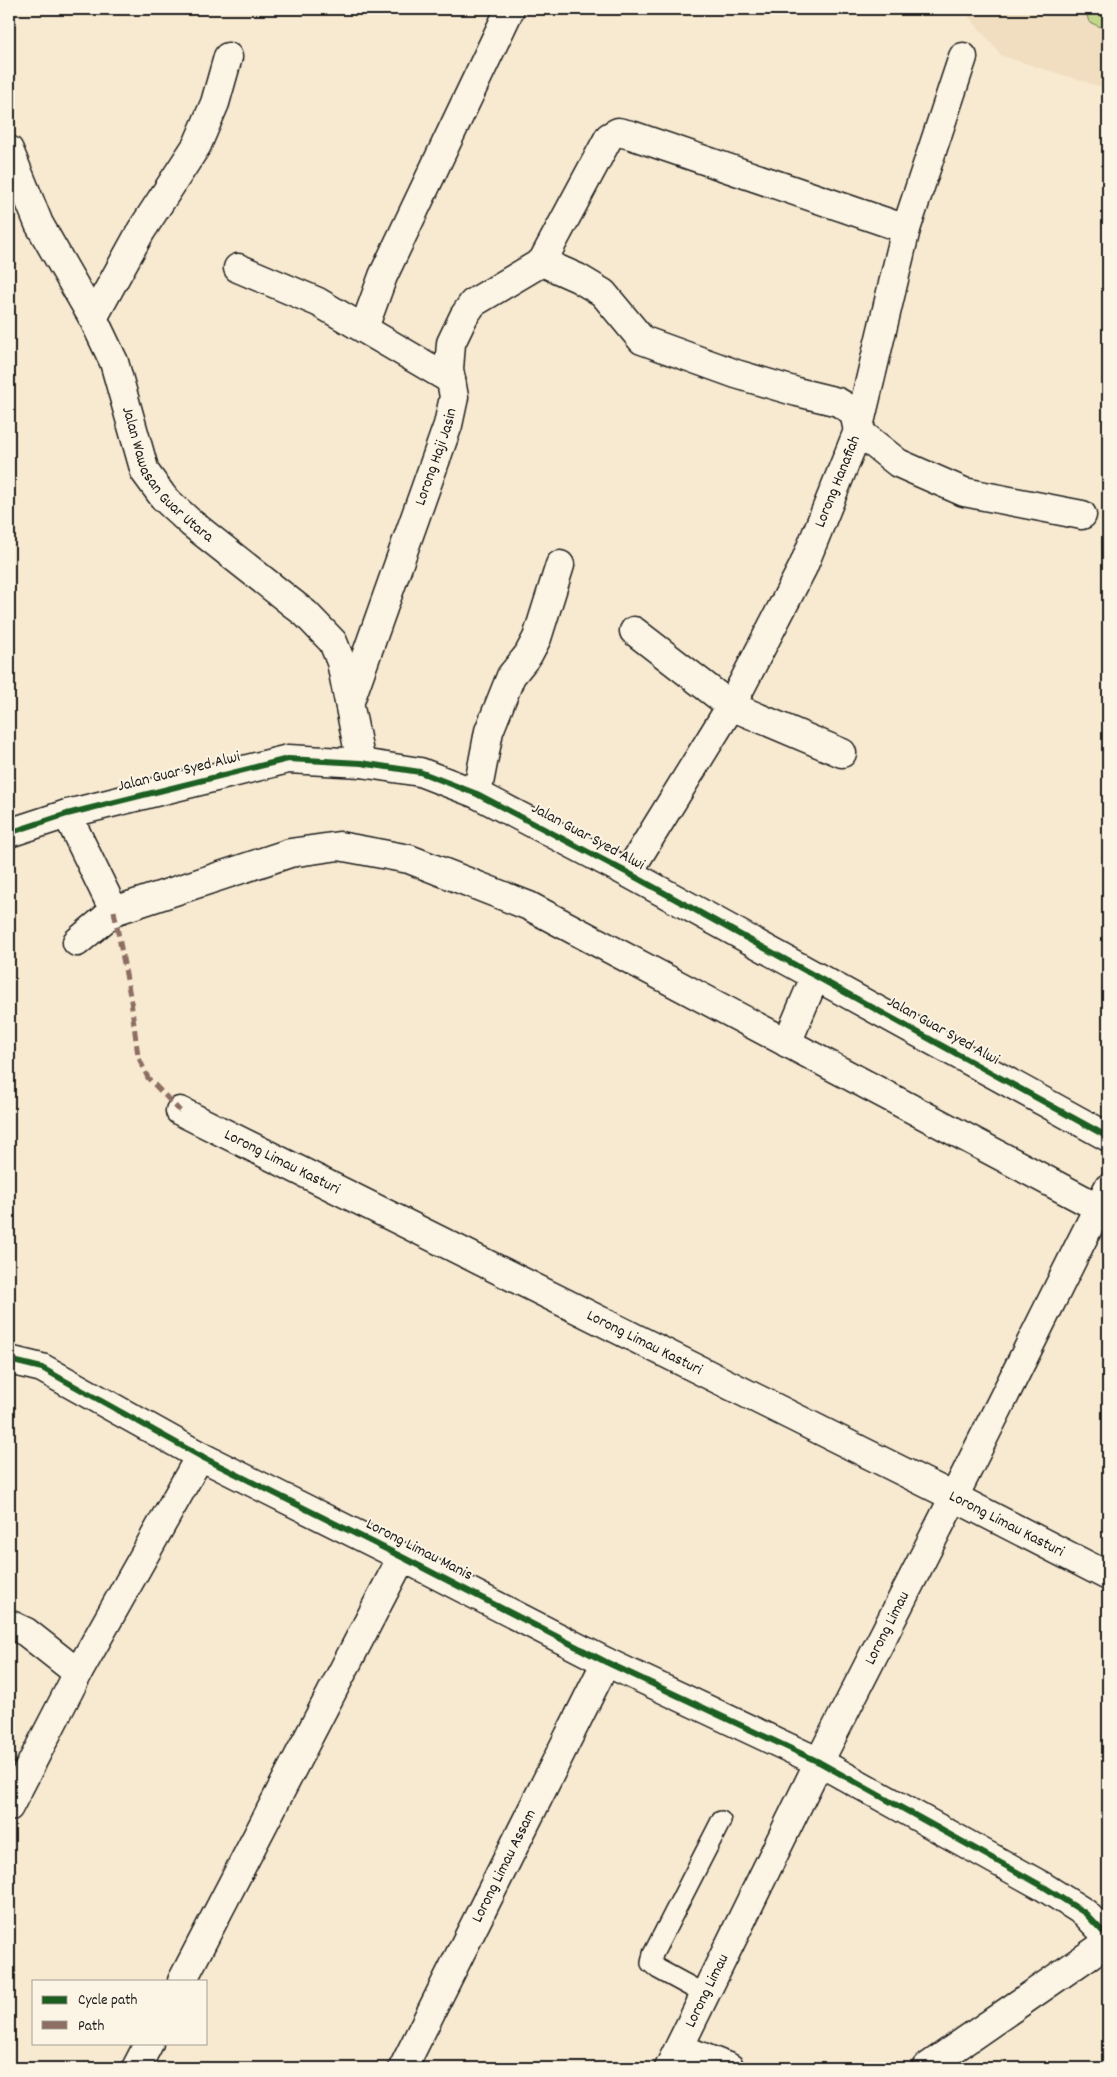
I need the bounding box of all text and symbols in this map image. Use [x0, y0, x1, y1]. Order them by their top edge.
street label: Jalan Wawasan Guar Utara [116, 404, 219, 548]
street label: Lorong Haji Jasin [409, 406, 463, 509]
street label: Lorong Hanafiah [809, 432, 867, 531]
street label: Jalan Guar Syed Alwi [115, 746, 243, 798]
street label: Jalan Guar Syed Alwi [527, 797, 649, 877]
street label: Jalan Guar Syed Alwi [883, 991, 1003, 1071]
street label: Lorong Limau Kasturi [220, 1123, 344, 1200]
street label: Lorong Limau Kasturi [583, 1304, 706, 1381]
street label: Lorong Limau Kasturi [945, 1485, 1068, 1563]
street label: Lorong Limau Manis [362, 1513, 477, 1587]
street label: Lorong Limau [859, 1587, 916, 1669]
street label: Lorong Limau Assam [466, 1805, 542, 1927]
street label: Lorong Limau [679, 1950, 735, 2032]
legend [32, 1980, 208, 2044]
text: Cycle path [78, 1990, 138, 2012]
text: Path [78, 2016, 104, 2038]

